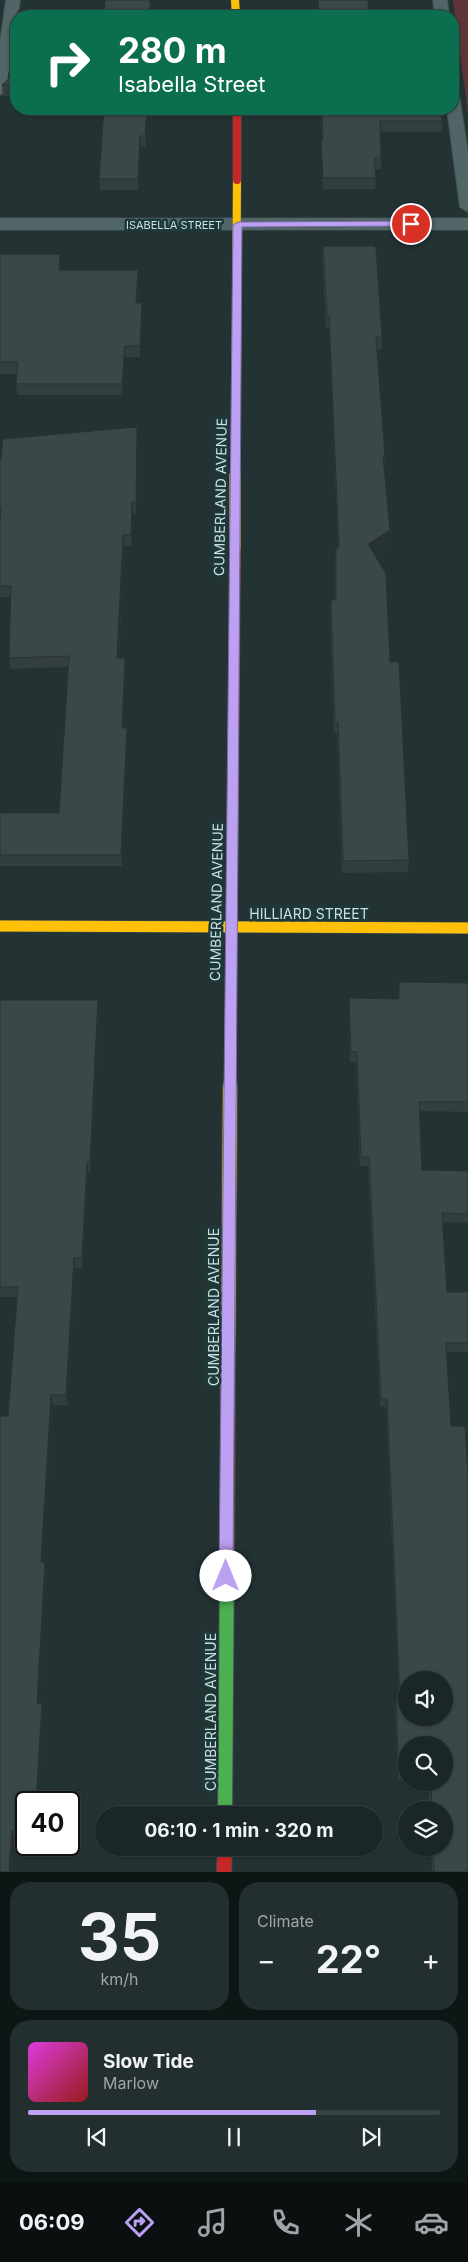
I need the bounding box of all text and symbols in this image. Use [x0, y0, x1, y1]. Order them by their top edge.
text: 280 m [118, 29, 227, 71]
icon: right [35, 30, 100, 95]
text: Isabella Street [118, 71, 265, 97]
pin [390, 203, 432, 245]
icon: arrive [397, 210, 425, 238]
street label: ISABELLA STREET [126, 218, 222, 232]
street label: CUMBERLAND AVENUE [210, 418, 230, 576]
street label: CUMBERLAND AVENUE [206, 823, 226, 981]
street label: HILLIARD STREET [249, 905, 369, 922]
street label: CUMBERLAND AVENUE [205, 1228, 222, 1386]
position arrow [199, 1549, 251, 1601]
street label: CUMBERLAND AVENUE [202, 1633, 219, 1791]
map controls [398, 1671, 453, 1856]
button: sound [398, 1671, 453, 1726]
button: search [398, 1736, 453, 1791]
speed limit sign: 40 [15, 1791, 80, 1856]
button: layers [398, 1801, 453, 1856]
text: 06:10 · 1 min · 320 m [144, 1819, 334, 1842]
text: 35 [78, 1897, 161, 1976]
text: Climate [257, 1911, 314, 1931]
text: 22° [316, 1936, 381, 1982]
text: − [257, 1943, 276, 1977]
text: + [421, 1943, 440, 1977]
text: km/h [100, 1969, 139, 1989]
text: Slow Tide [103, 2050, 194, 2073]
text: Marlow [103, 2073, 159, 2093]
icon: previous [83, 2123, 111, 2151]
icon: pause [220, 2123, 248, 2151]
icon: next [357, 2123, 385, 2151]
icon: directions [122, 2205, 157, 2240]
icon: music [195, 2205, 230, 2240]
icon: phone [268, 2205, 303, 2240]
icon: climate [341, 2205, 376, 2240]
icon: car [414, 2205, 449, 2240]
text: 06:09 [19, 2209, 85, 2235]

